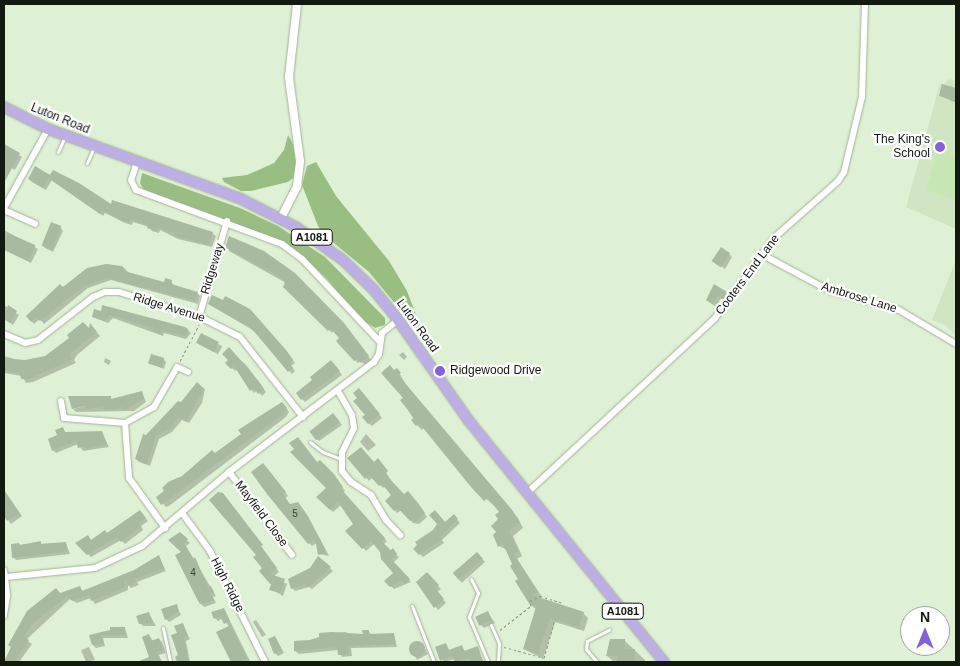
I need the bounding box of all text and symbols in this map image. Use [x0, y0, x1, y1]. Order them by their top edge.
street label: Luton Road [29, 101, 91, 137]
place label: The King's School [874, 133, 930, 161]
marker: The King's School [934, 141, 946, 153]
road number: A1081 [291, 228, 333, 246]
street label: Cooters End Lane [713, 232, 783, 318]
street label: Ridgeway [198, 242, 228, 296]
street label: Ambrose Lane [820, 280, 898, 316]
street label: Ridge Avenue [131, 290, 207, 326]
street label: Luton Road [393, 297, 441, 355]
place label: Ridgewood Drive [450, 364, 541, 378]
marker: Ridgewood Drive [434, 365, 446, 377]
street label: Mayfield Close [232, 478, 290, 550]
house number: 5 [292, 508, 298, 520]
street label: High Ridge [207, 555, 247, 615]
house number: 4 [190, 567, 196, 579]
road number: A1081 [602, 602, 644, 620]
north arrow [900, 606, 950, 656]
text: N [920, 609, 930, 625]

